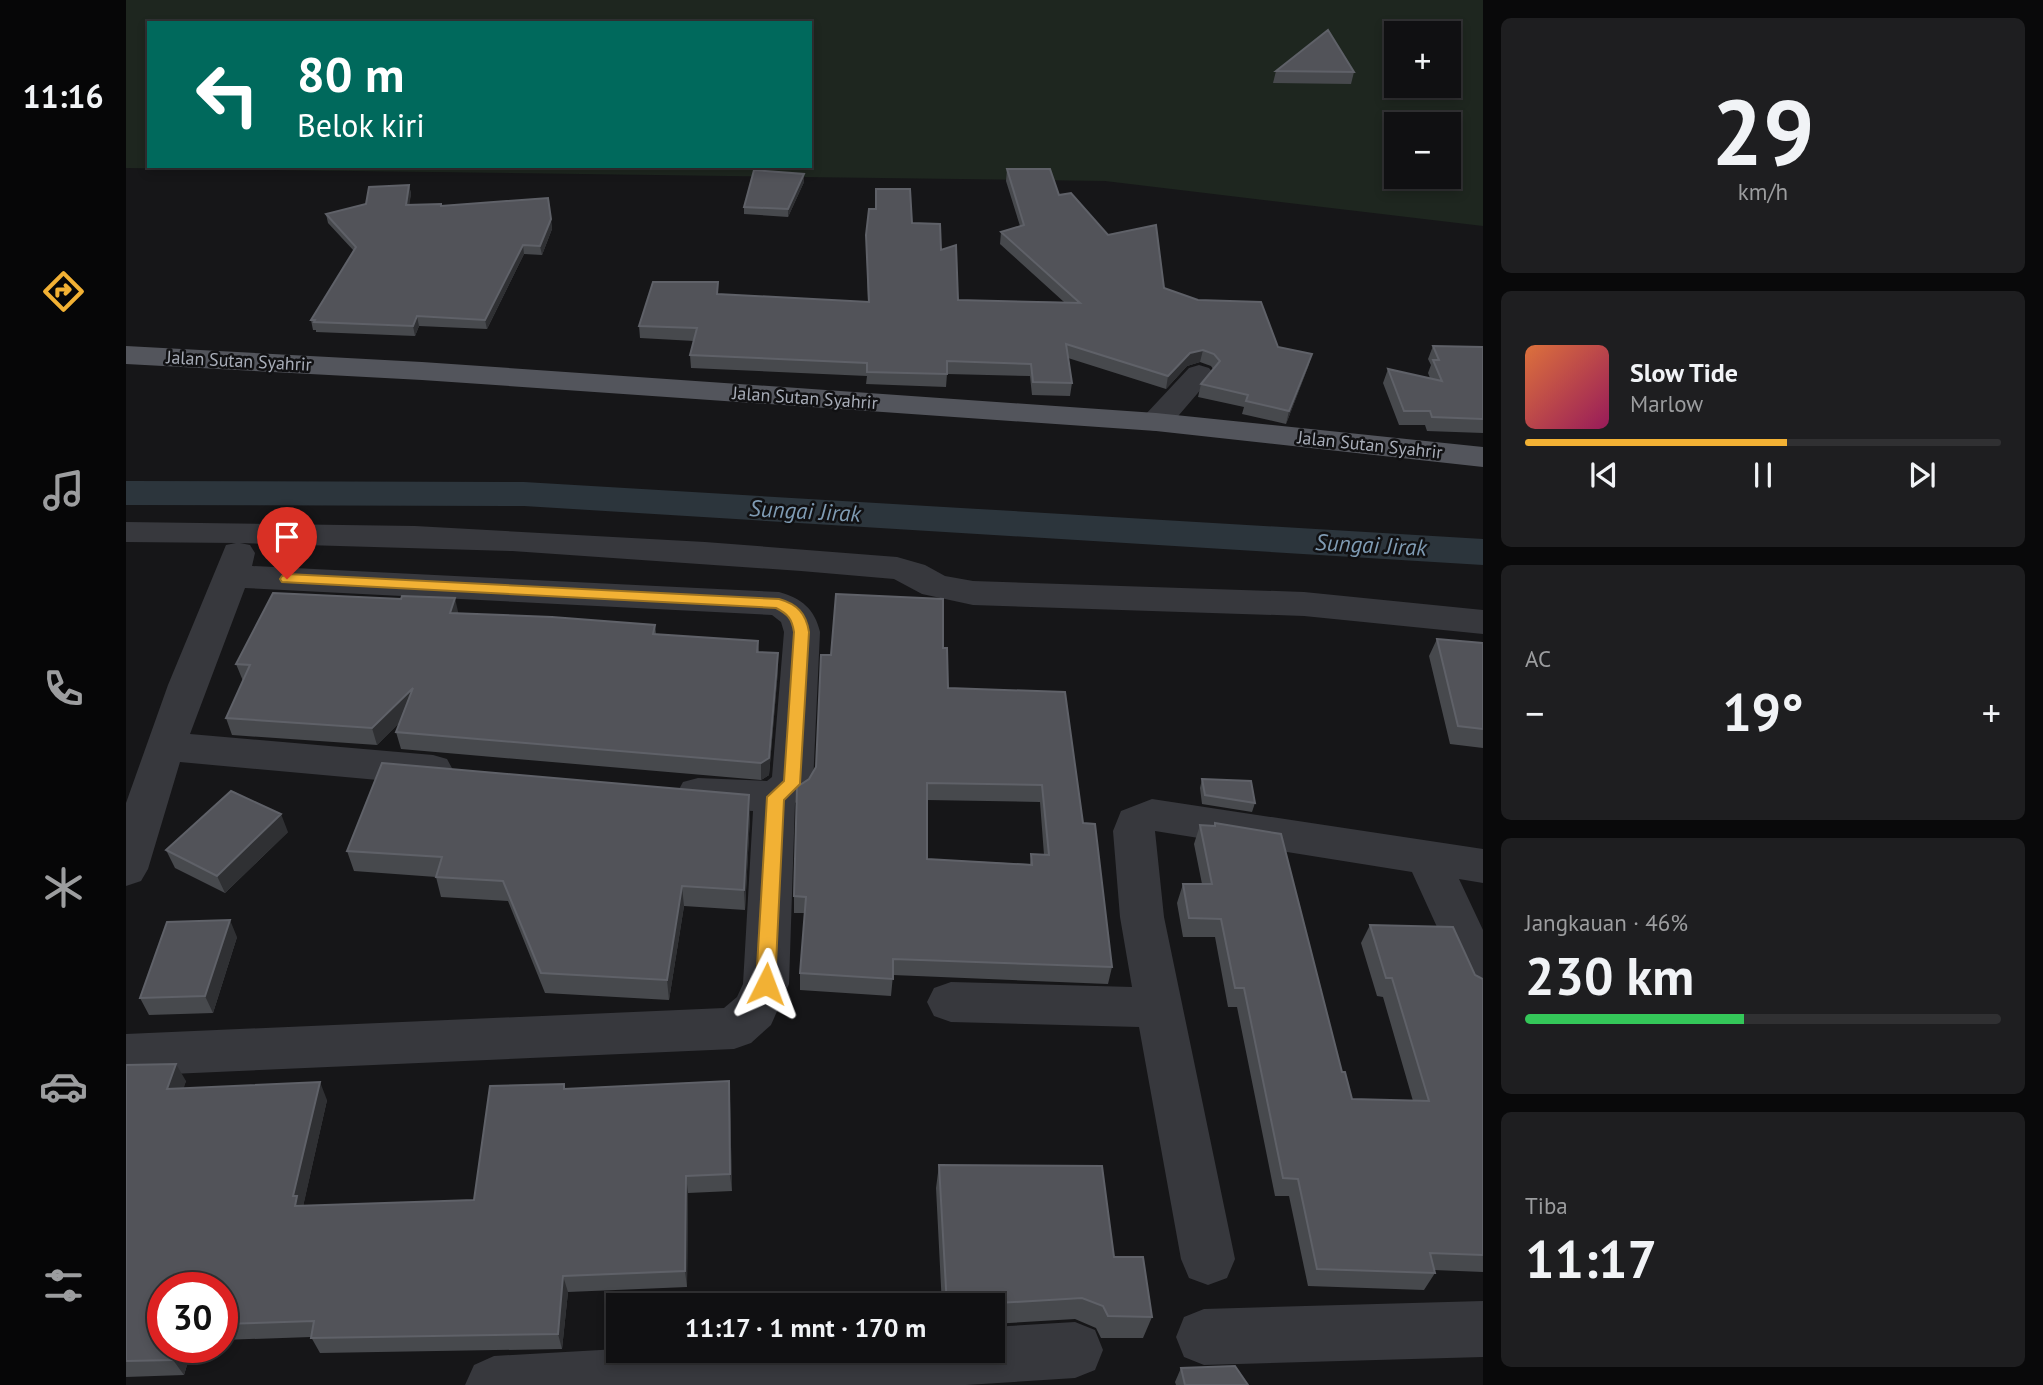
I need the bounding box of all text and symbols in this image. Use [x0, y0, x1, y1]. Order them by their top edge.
map controls [1384, 21, 1461, 189]
button: + [1384, 21, 1461, 98]
text: 80 m [297, 42, 404, 106]
icon: left [182, 49, 273, 140]
text: 29 [1711, 72, 1815, 190]
text: 11:16 [22, 75, 104, 117]
text: Belok kiri [297, 104, 425, 146]
button: − [1384, 112, 1461, 189]
text: km/h [1738, 177, 1788, 206]
icon: directions [39, 267, 88, 316]
street label: Jalan Sutan Syahrir [165, 345, 312, 376]
text: Slow Tide [1630, 356, 1738, 389]
street label: Jalan Sutan Syahrir [731, 381, 879, 414]
text: Marlow [1630, 389, 1703, 418]
street label: Jalan Sutan Syahrir [1295, 425, 1444, 464]
icon: previous [1585, 456, 1623, 494]
icon: pause [1744, 456, 1782, 494]
icon: next [1903, 456, 1941, 494]
icon: music [39, 466, 88, 515]
water label: Sungai Jirak [748, 493, 863, 528]
pin [257, 507, 317, 579]
icon: arrive [268, 518, 306, 556]
water label: Sungai Jirak [1314, 527, 1429, 562]
text: AC [1525, 644, 1551, 673]
icon: phone [39, 664, 88, 713]
text: 19° [1722, 678, 1804, 745]
text: − [1525, 688, 1544, 737]
text: + [1982, 688, 2001, 737]
icon: climate [39, 863, 88, 912]
text: Jangkauan · 46% [1525, 908, 1688, 937]
text: 230 km [1525, 942, 1694, 1009]
position arrow [729, 947, 803, 1021]
icon: car [39, 1062, 88, 1111]
text: Tiba [1525, 1191, 1568, 1220]
text: 11:17 [1525, 1225, 1657, 1292]
icon: filters [39, 1261, 88, 1310]
speed limit sign: 30 [147, 1272, 238, 1363]
text: 11:17 · 1 mnt · 170 m [685, 1311, 926, 1344]

